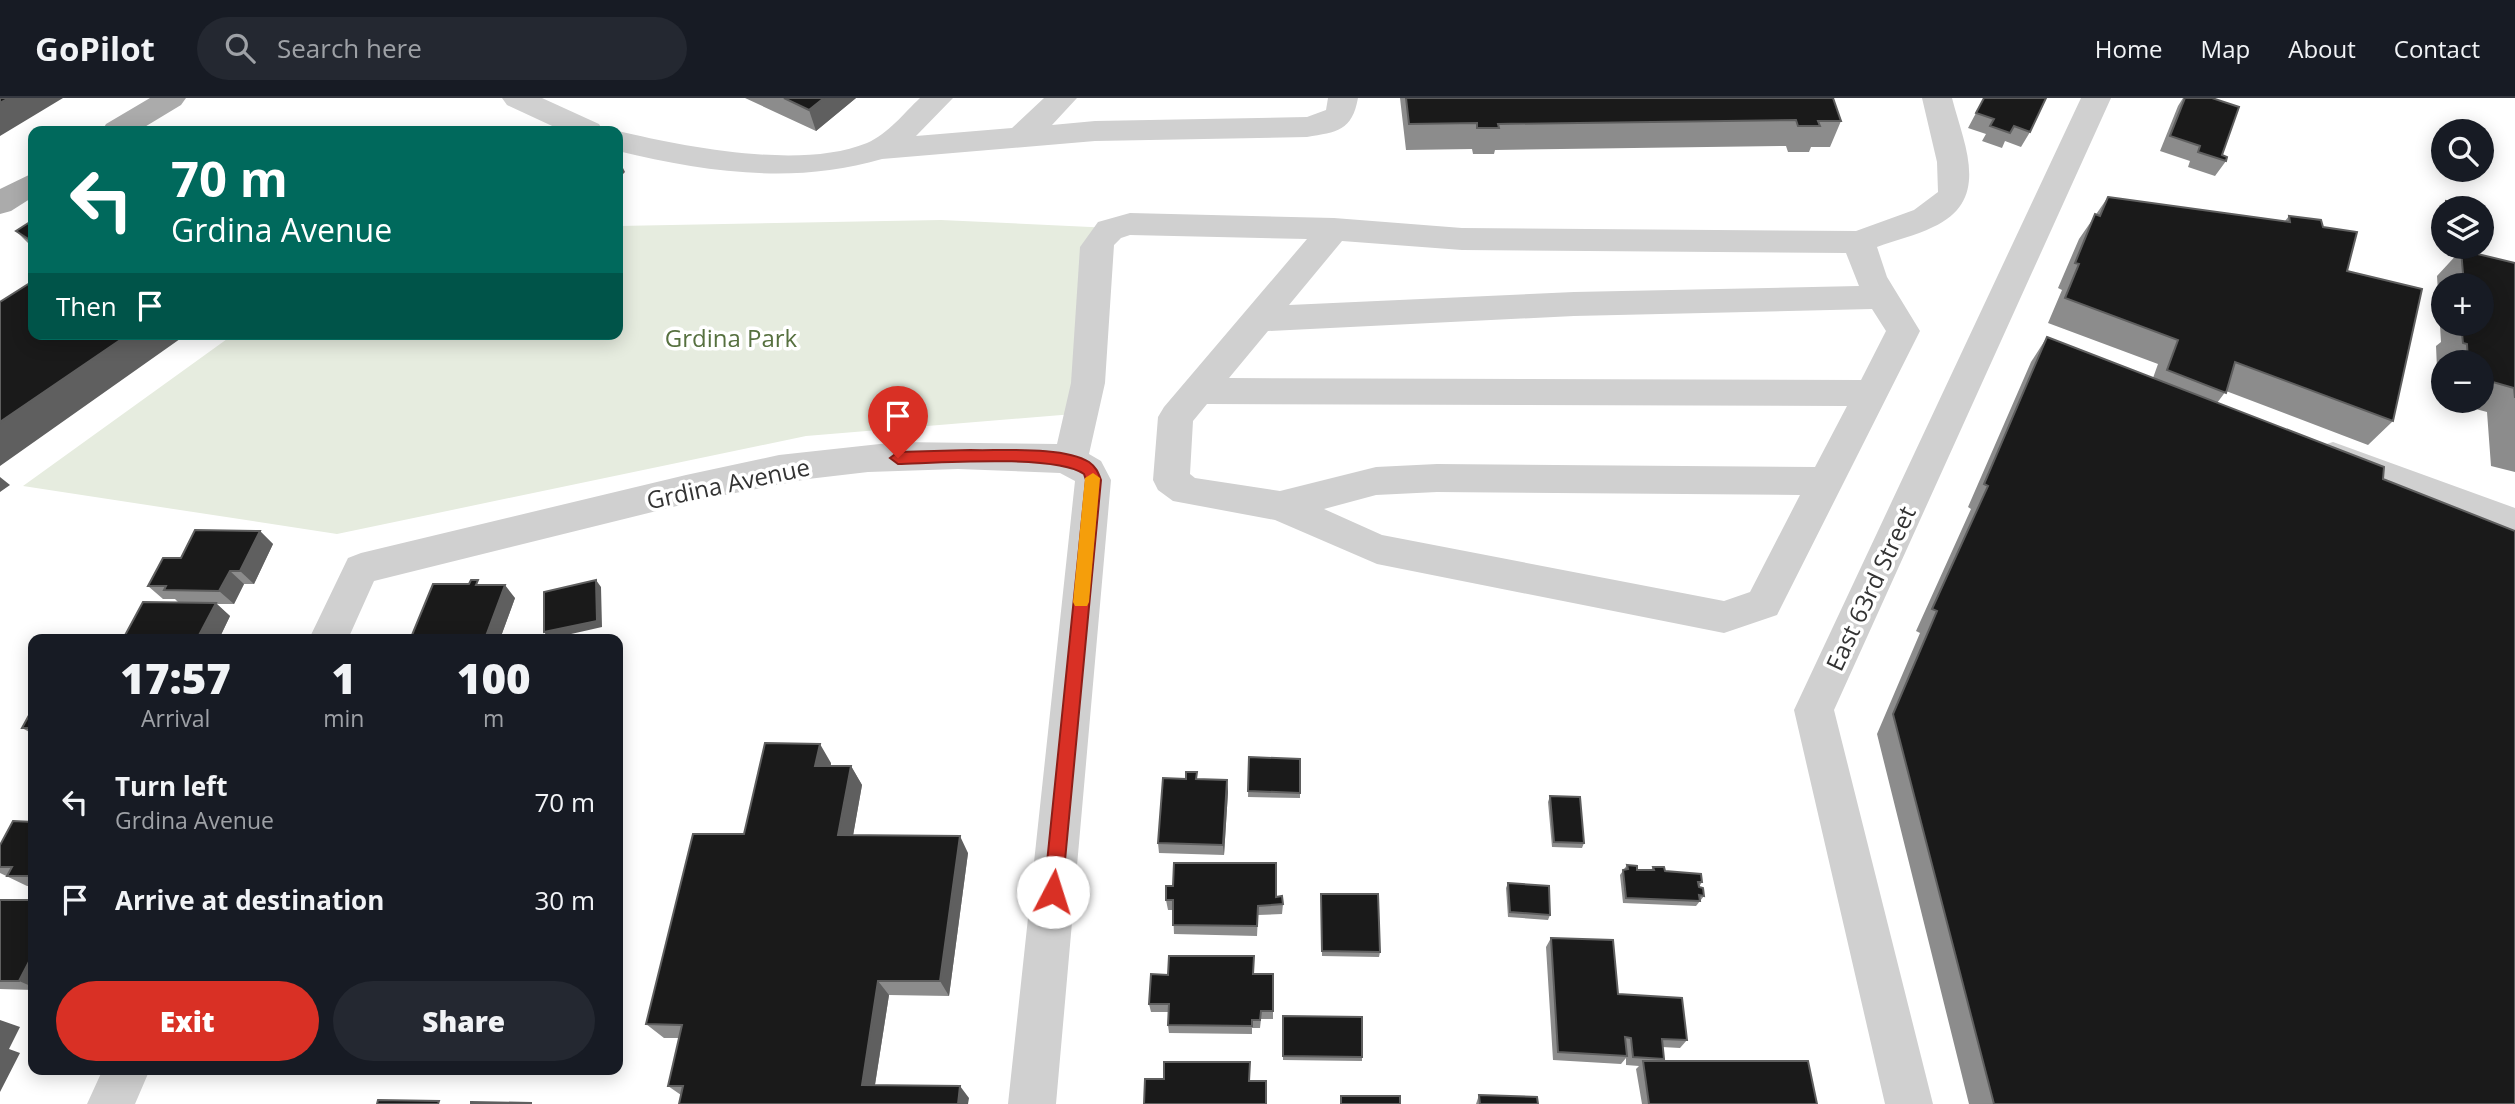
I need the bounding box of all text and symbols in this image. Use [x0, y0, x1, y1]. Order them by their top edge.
search box [197, 17, 687, 80]
text: GoPilot [35, 26, 155, 71]
icon: search [221, 29, 259, 67]
text: Search here [277, 30, 422, 66]
text: Home [2095, 32, 2163, 65]
text: Map [2201, 32, 2250, 65]
text: About [2288, 32, 2356, 65]
text: Contact [2394, 32, 2480, 65]
map controls [2431, 119, 2494, 413]
button: search [2431, 119, 2494, 182]
text: 70 m [171, 145, 288, 211]
icon: left [56, 154, 147, 245]
button: layers [2431, 196, 2494, 259]
text: Grdina Avenue [171, 208, 392, 251]
button: + [2431, 273, 2494, 336]
icon: arrive [131, 287, 169, 325]
text: Then [56, 288, 117, 324]
park label: Grdina Park [665, 321, 798, 354]
button: − [2431, 350, 2494, 413]
pin [868, 386, 928, 458]
icon: arrive [879, 397, 917, 435]
street label: Grdina Avenue [643, 450, 813, 516]
street label: East 63rd Street [1817, 500, 1923, 676]
text: 17:57 [120, 649, 231, 706]
text: 1 [332, 649, 356, 706]
text: 100 [457, 649, 531, 706]
text: Arrival [141, 702, 210, 734]
text: min [323, 702, 364, 734]
text: m [483, 702, 504, 734]
text: Turn left [115, 768, 227, 804]
icon: left [56, 783, 94, 821]
text: 70 m [534, 784, 595, 820]
text: Grdina Avenue [115, 804, 274, 836]
position arrow [1016, 855, 1090, 929]
icon: arrive [56, 881, 94, 919]
text: Arrive at destination [115, 882, 384, 918]
text: 30 m [534, 882, 595, 918]
button: Exit [56, 981, 319, 1061]
button: Share [333, 981, 595, 1061]

